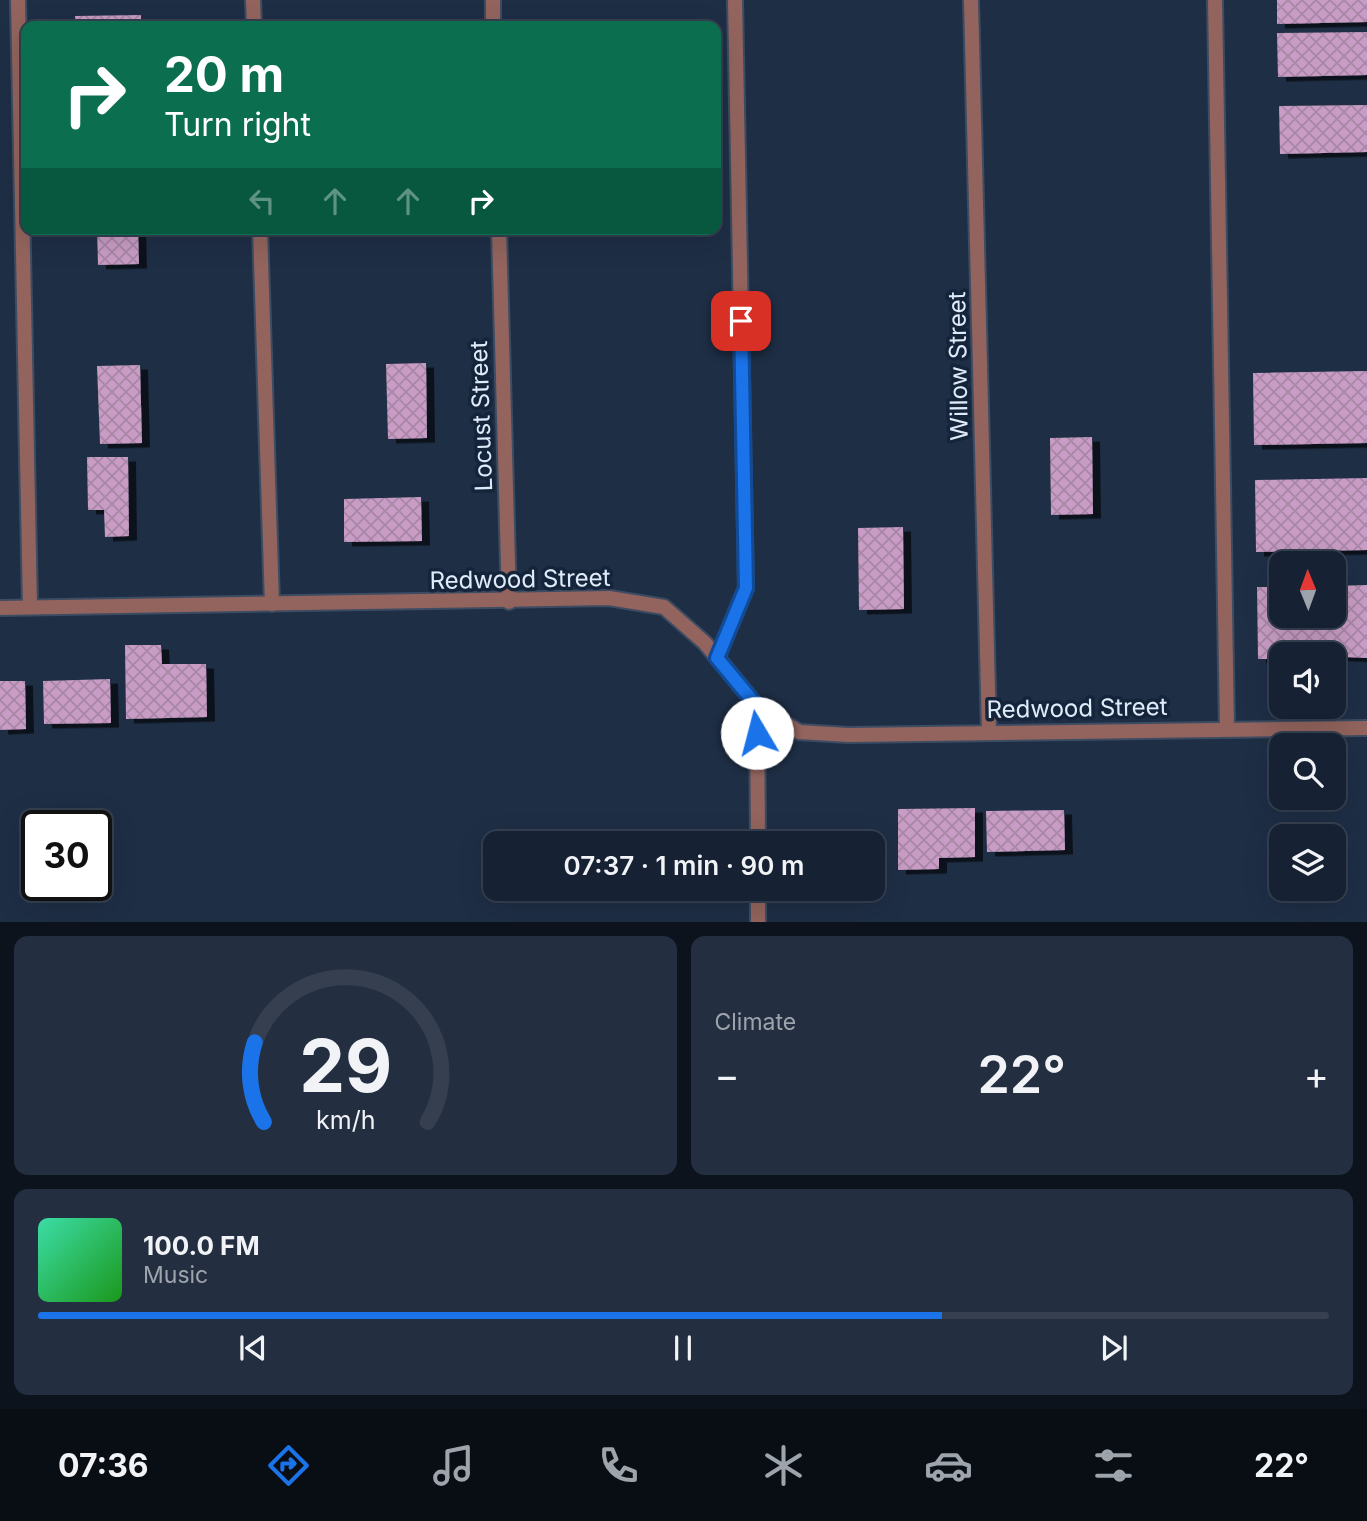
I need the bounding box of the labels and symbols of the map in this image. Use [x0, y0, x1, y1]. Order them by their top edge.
pin [711, 291, 771, 351]
street label: Willow Street [942, 291, 974, 441]
street label: Locust Street [464, 340, 498, 492]
north arrow [1269, 551, 1346, 628]
street label: Redwood Street [429, 563, 611, 595]
street label: Redwood Street [986, 692, 1168, 724]
position arrow [720, 696, 794, 770]
speed limit sign: 30 [21, 810, 112, 901]

